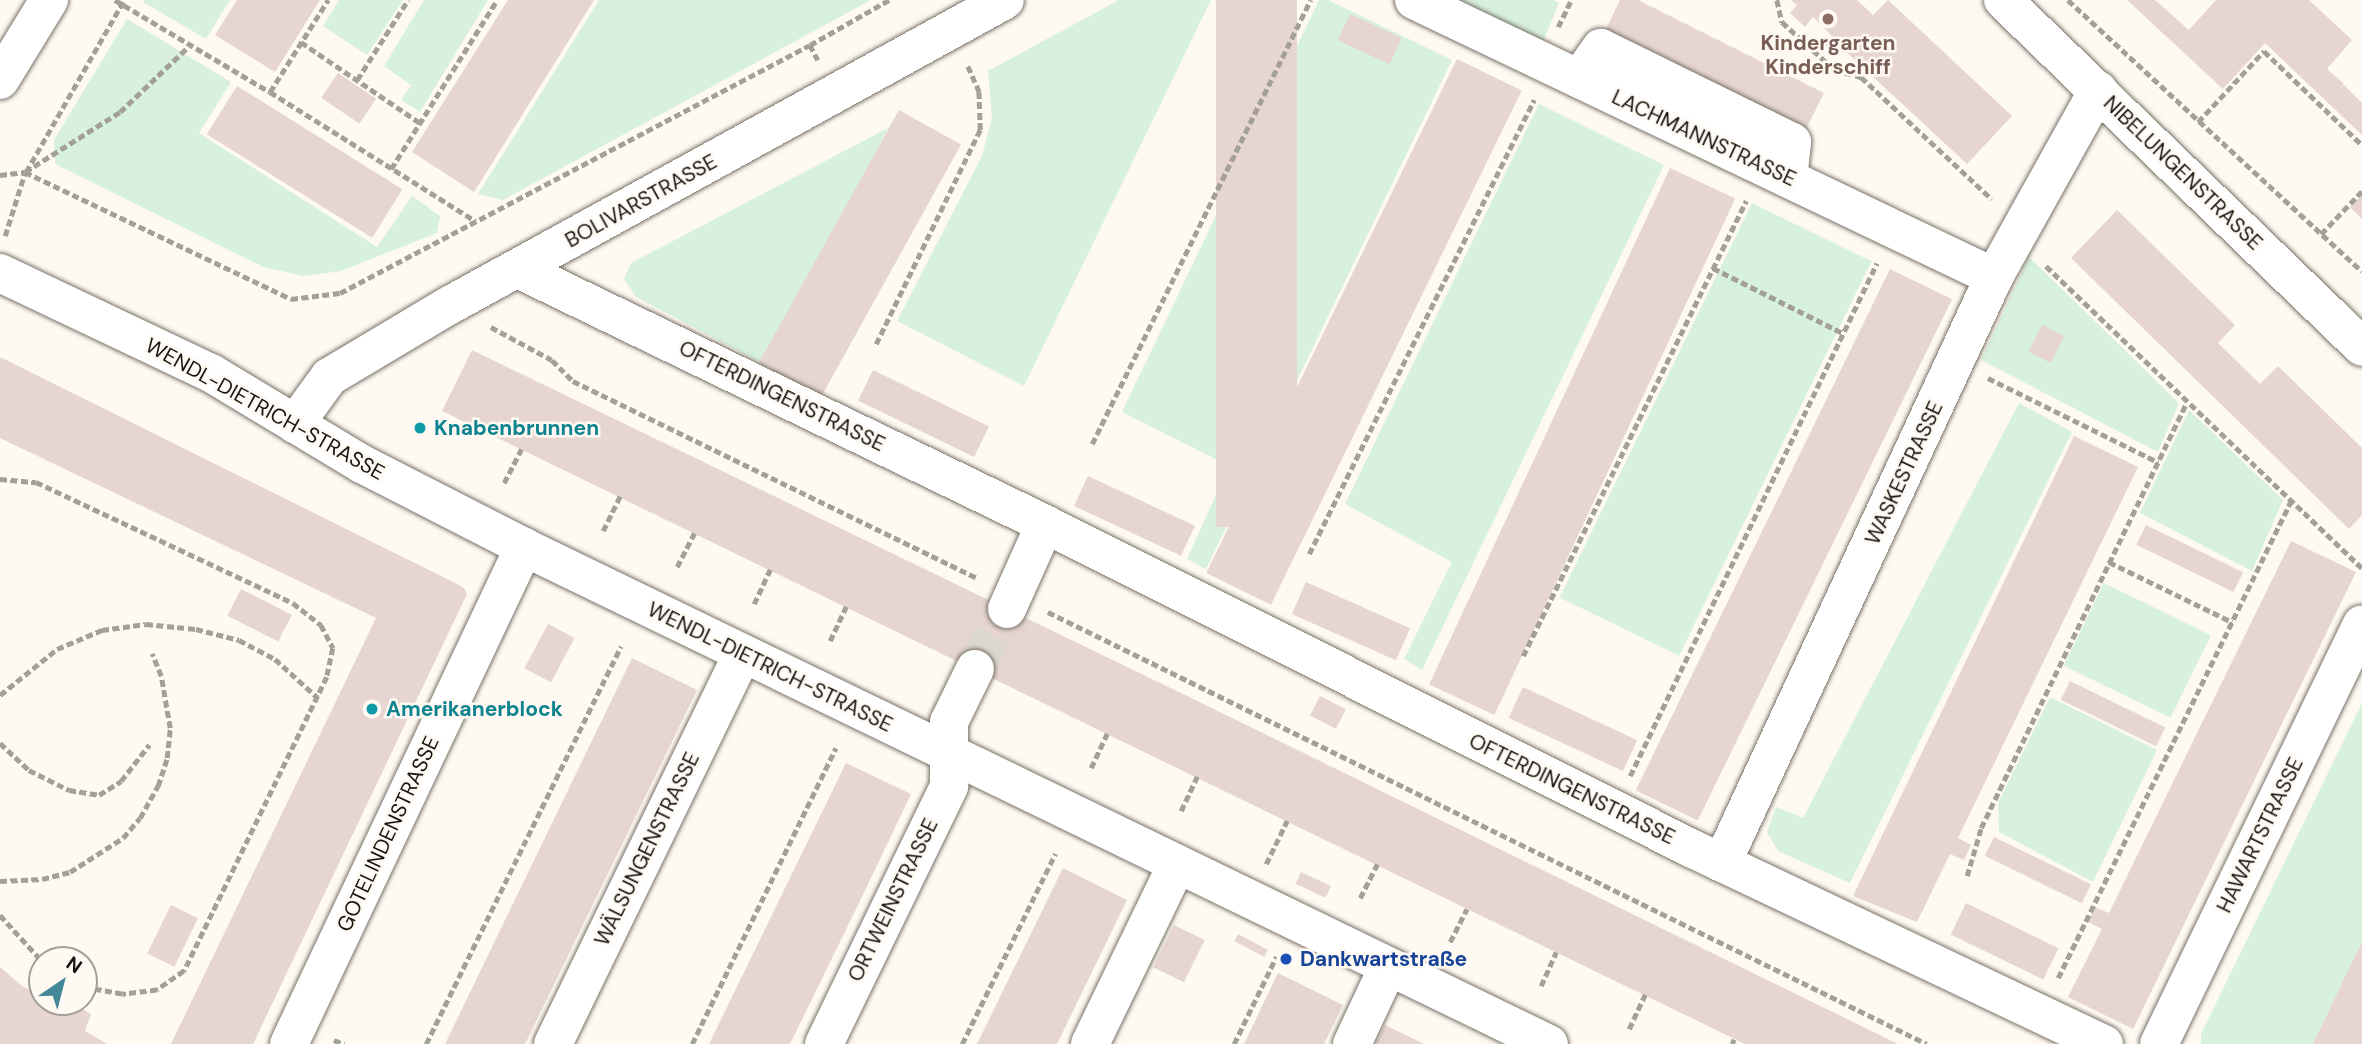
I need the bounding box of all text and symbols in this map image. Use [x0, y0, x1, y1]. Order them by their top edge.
marker: Kindergarten Kinderschiff [1820, 11, 1836, 27]
place label: Kindergarten Kinderschiff [1761, 30, 1895, 80]
street label: LACHMANNSTRASSE [1608, 84, 1800, 192]
street label: NIBELUNGENSTRASSE [2098, 91, 2268, 255]
street label: BOLIVARSTRASSE [561, 149, 721, 253]
street label: WENDL-DIETRICH-STRASSE [141, 333, 389, 485]
street label: OFTERDINGENSTRASSE [675, 335, 889, 457]
street label: WASKESTRASSE [1860, 397, 1948, 549]
place label: Knabenbrunnen [434, 415, 599, 441]
marker: Knabenbrunnen [412, 420, 428, 436]
street label: WENDL-DIETRICH-STRASSE [643, 597, 897, 737]
place label: Amerikanerblock [386, 696, 563, 722]
marker: Amerikanerblock [364, 701, 380, 717]
street label: OFTERDINGENSTRASSE [1465, 728, 1679, 850]
street label: GOTELINDENSTRASSE [332, 732, 444, 936]
street label: WÄLSUNGENSTRASSE [589, 748, 705, 950]
street label: HAWARTSTRASSE [2211, 753, 2309, 917]
street label: ORTWEINSTRASSE [843, 814, 943, 986]
north arrow [28, 946, 98, 1016]
place label: Dankwartstraße [1300, 946, 1467, 972]
text: N [61, 951, 87, 979]
marker: Dankwartstraße [1278, 951, 1294, 967]

